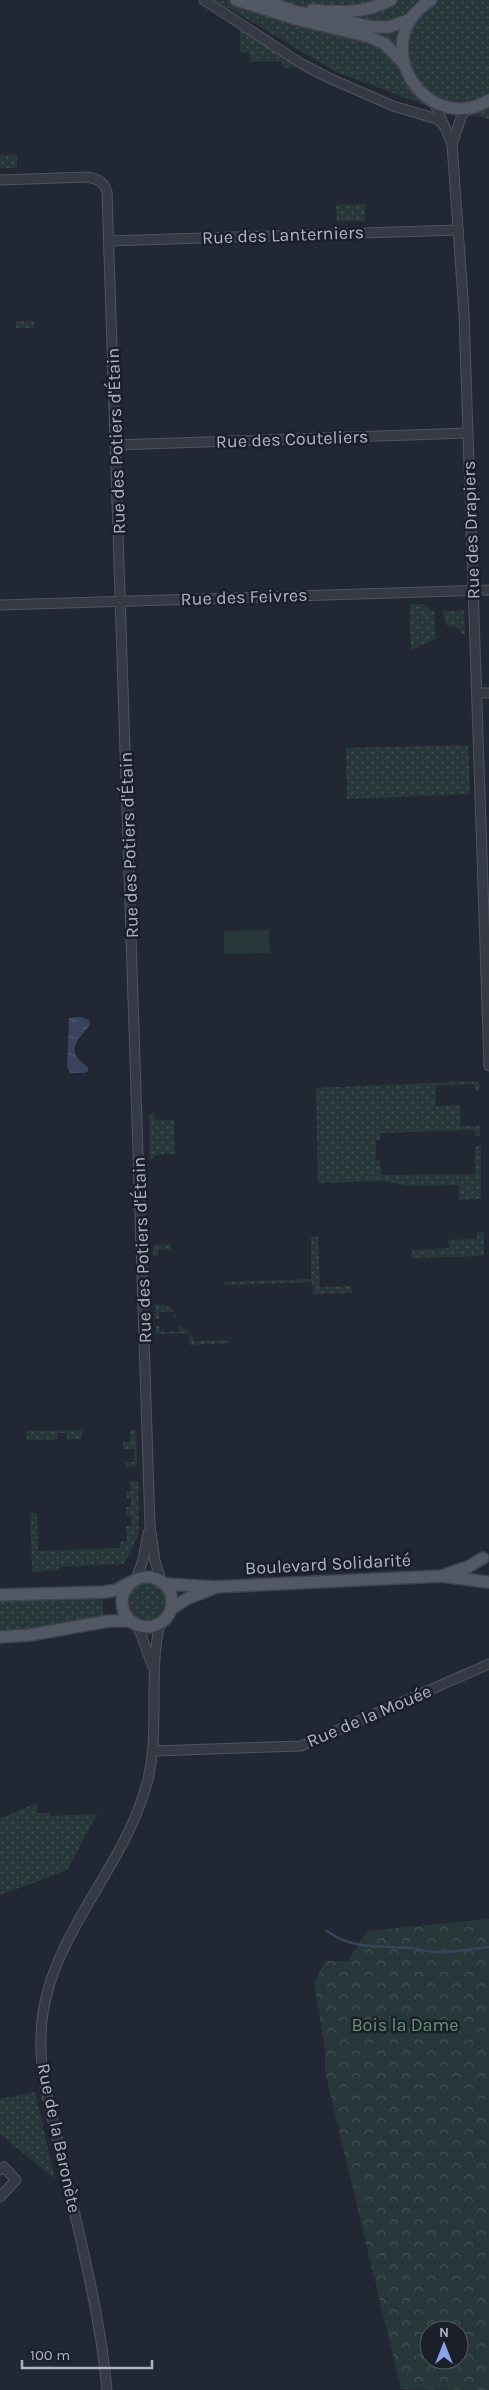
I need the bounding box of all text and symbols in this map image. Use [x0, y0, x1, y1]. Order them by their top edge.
street label: Rue des Lanterniers [202, 221, 364, 249]
street label: Rue des Potiers d'Étain [101, 347, 130, 535]
street label: Rue des Couteliers [215, 425, 369, 453]
street label: Rue des Drapiers [458, 460, 484, 600]
street label: Rue des Feivres [180, 584, 308, 610]
street label: Rue des Potiers d'Étain [114, 751, 143, 939]
street label: Rue des Potiers d'Étain [127, 1156, 156, 1344]
street label: Boulevard Solidarité [244, 1549, 412, 1579]
street label: Rue de la Mouée [303, 1680, 435, 1752]
park label: Bois la Dame [351, 2014, 459, 2036]
street label: Rue de la Baronète [32, 2061, 86, 2215]
north arrow [419, 2320, 469, 2370]
text: N [439, 2324, 449, 2341]
scale bar [22, 2338, 152, 2370]
text: 100 m [30, 2346, 70, 2364]

